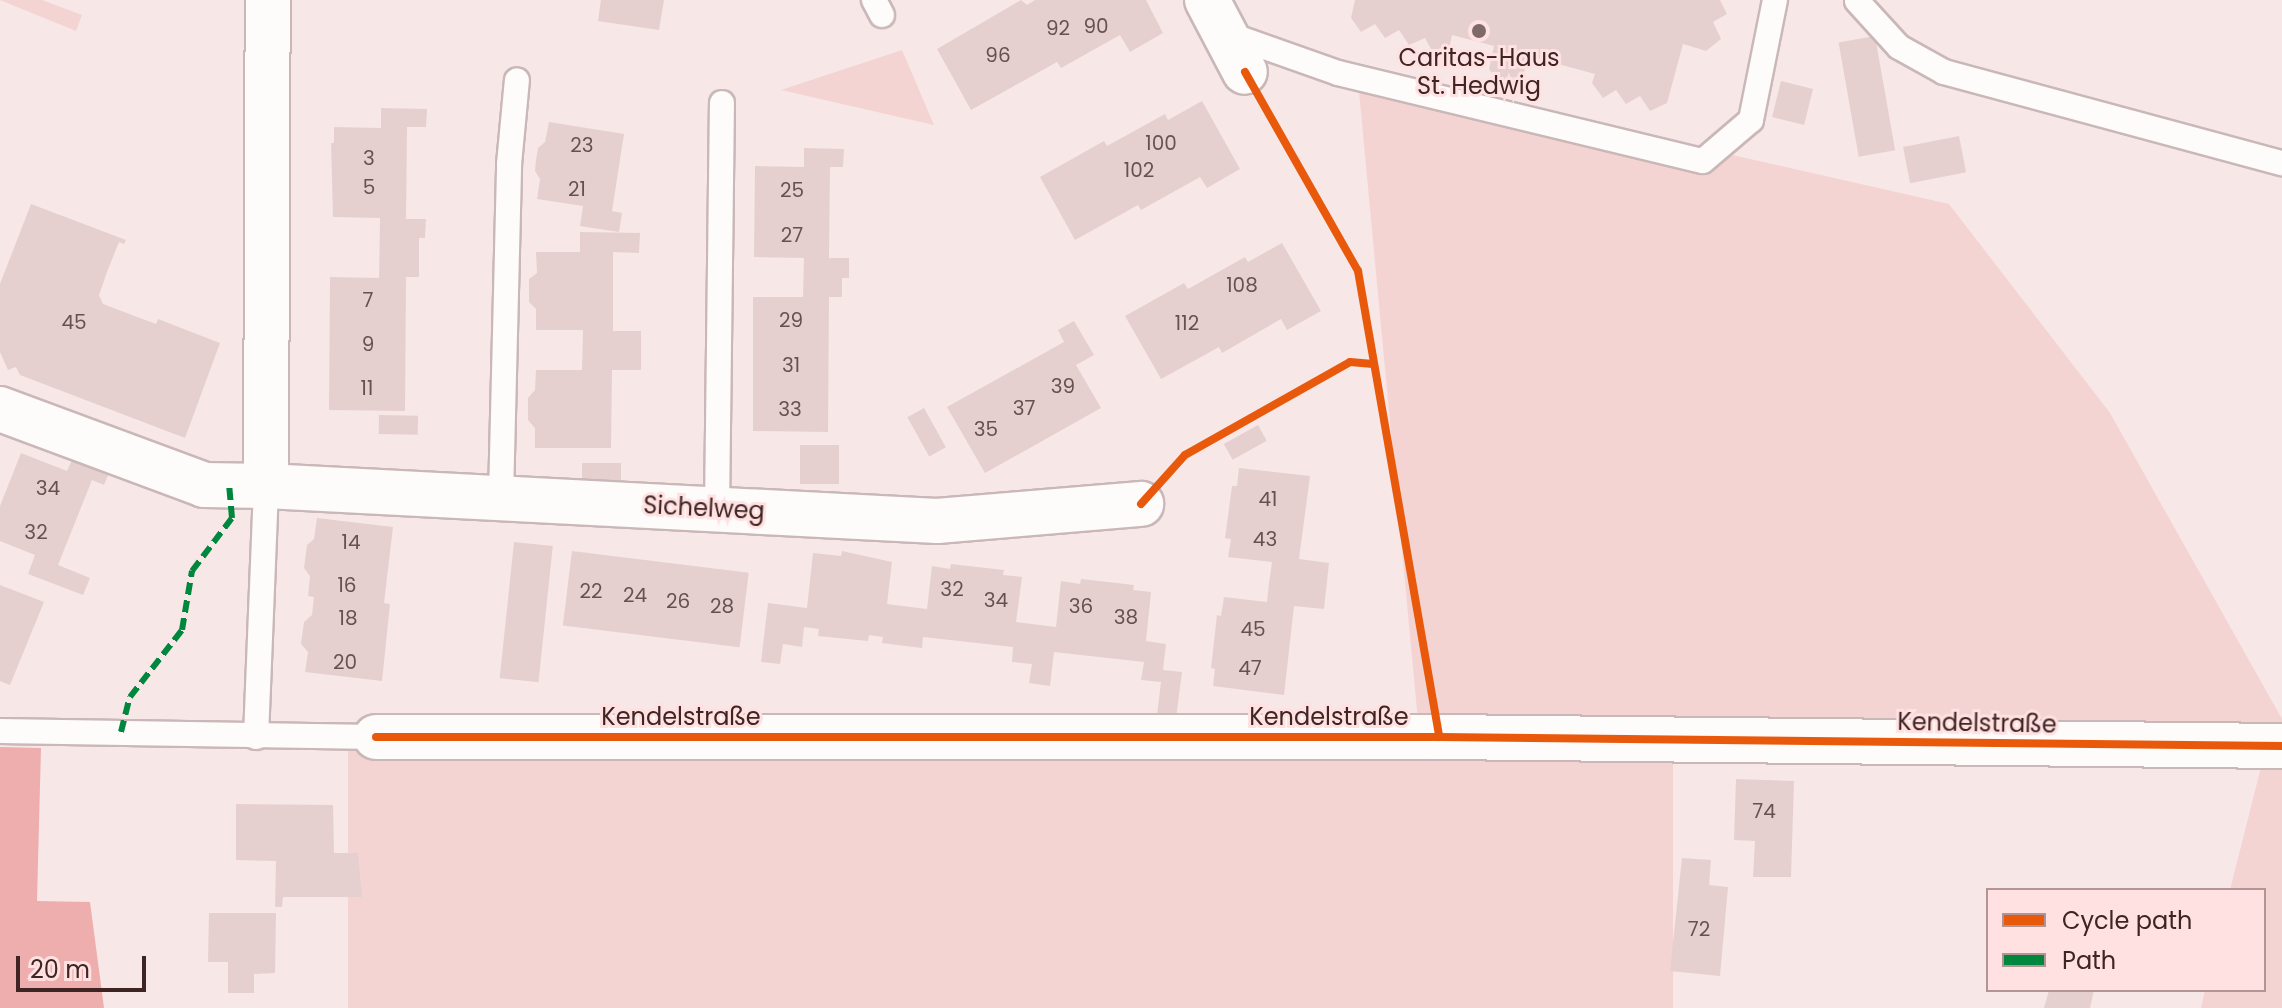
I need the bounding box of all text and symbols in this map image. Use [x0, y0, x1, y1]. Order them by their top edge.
house number: 90 [1083, 14, 1109, 38]
house number: 92 [1046, 16, 1070, 40]
marker: Caritas-Haus St. Hedwig [1470, 22, 1488, 40]
house number: 96 [985, 43, 1011, 67]
place label: Caritas-Haus St. Hedwig [1398, 44, 1560, 100]
house number: 100 [1145, 131, 1177, 155]
house number: 23 [570, 133, 594, 157]
house number: 3 [363, 146, 375, 170]
house number: 102 [1124, 158, 1154, 182]
house number: 5 [363, 175, 375, 199]
house number: 21 [568, 177, 586, 201]
house number: 25 [780, 178, 804, 202]
house number: 27 [781, 223, 803, 247]
house number: 108 [1226, 273, 1258, 297]
house number: 7 [363, 288, 373, 312]
house number: 29 [779, 308, 803, 332]
house number: 45 [61, 310, 87, 334]
house number: 112 [1175, 311, 1199, 335]
house number: 9 [362, 332, 374, 356]
house number: 31 [782, 353, 800, 377]
house number: 39 [1051, 374, 1075, 398]
house number: 11 [361, 376, 373, 400]
house number: 37 [1013, 396, 1035, 420]
house number: 33 [778, 397, 802, 421]
house number: 35 [974, 417, 998, 441]
house number: 34 [36, 476, 60, 500]
house number: 41 [1259, 487, 1277, 511]
street label: Sichelweg [643, 490, 765, 526]
house number: 32 [24, 520, 48, 544]
house number: 43 [1253, 527, 1277, 551]
house number: 14 [342, 530, 360, 554]
house number: 16 [337, 573, 357, 597]
house number: 32 [940, 577, 964, 601]
house number: 22 [580, 579, 602, 603]
house number: 24 [623, 583, 647, 607]
house number: 34 [984, 588, 1008, 612]
house number: 26 [666, 589, 690, 613]
house number: 28 [710, 594, 734, 618]
house number: 36 [1069, 594, 1093, 618]
house number: 38 [1114, 605, 1138, 629]
house number: 18 [338, 606, 358, 630]
house number: 45 [1240, 617, 1266, 641]
house number: 20 [333, 650, 357, 674]
house number: 47 [1238, 656, 1262, 680]
street label: Kendelstraße [601, 703, 761, 731]
street label: Kendelstraße [1249, 703, 1409, 731]
street label: Kendelstraße [1897, 707, 2057, 739]
house number: 74 [1752, 799, 1776, 823]
legend [1986, 888, 2266, 992]
text: Cycle path [2062, 904, 2192, 937]
house number: 72 [1688, 917, 1710, 941]
scale bar [20, 940, 150, 990]
text: Path [2062, 944, 2116, 977]
text: 20 m [30, 953, 90, 986]

